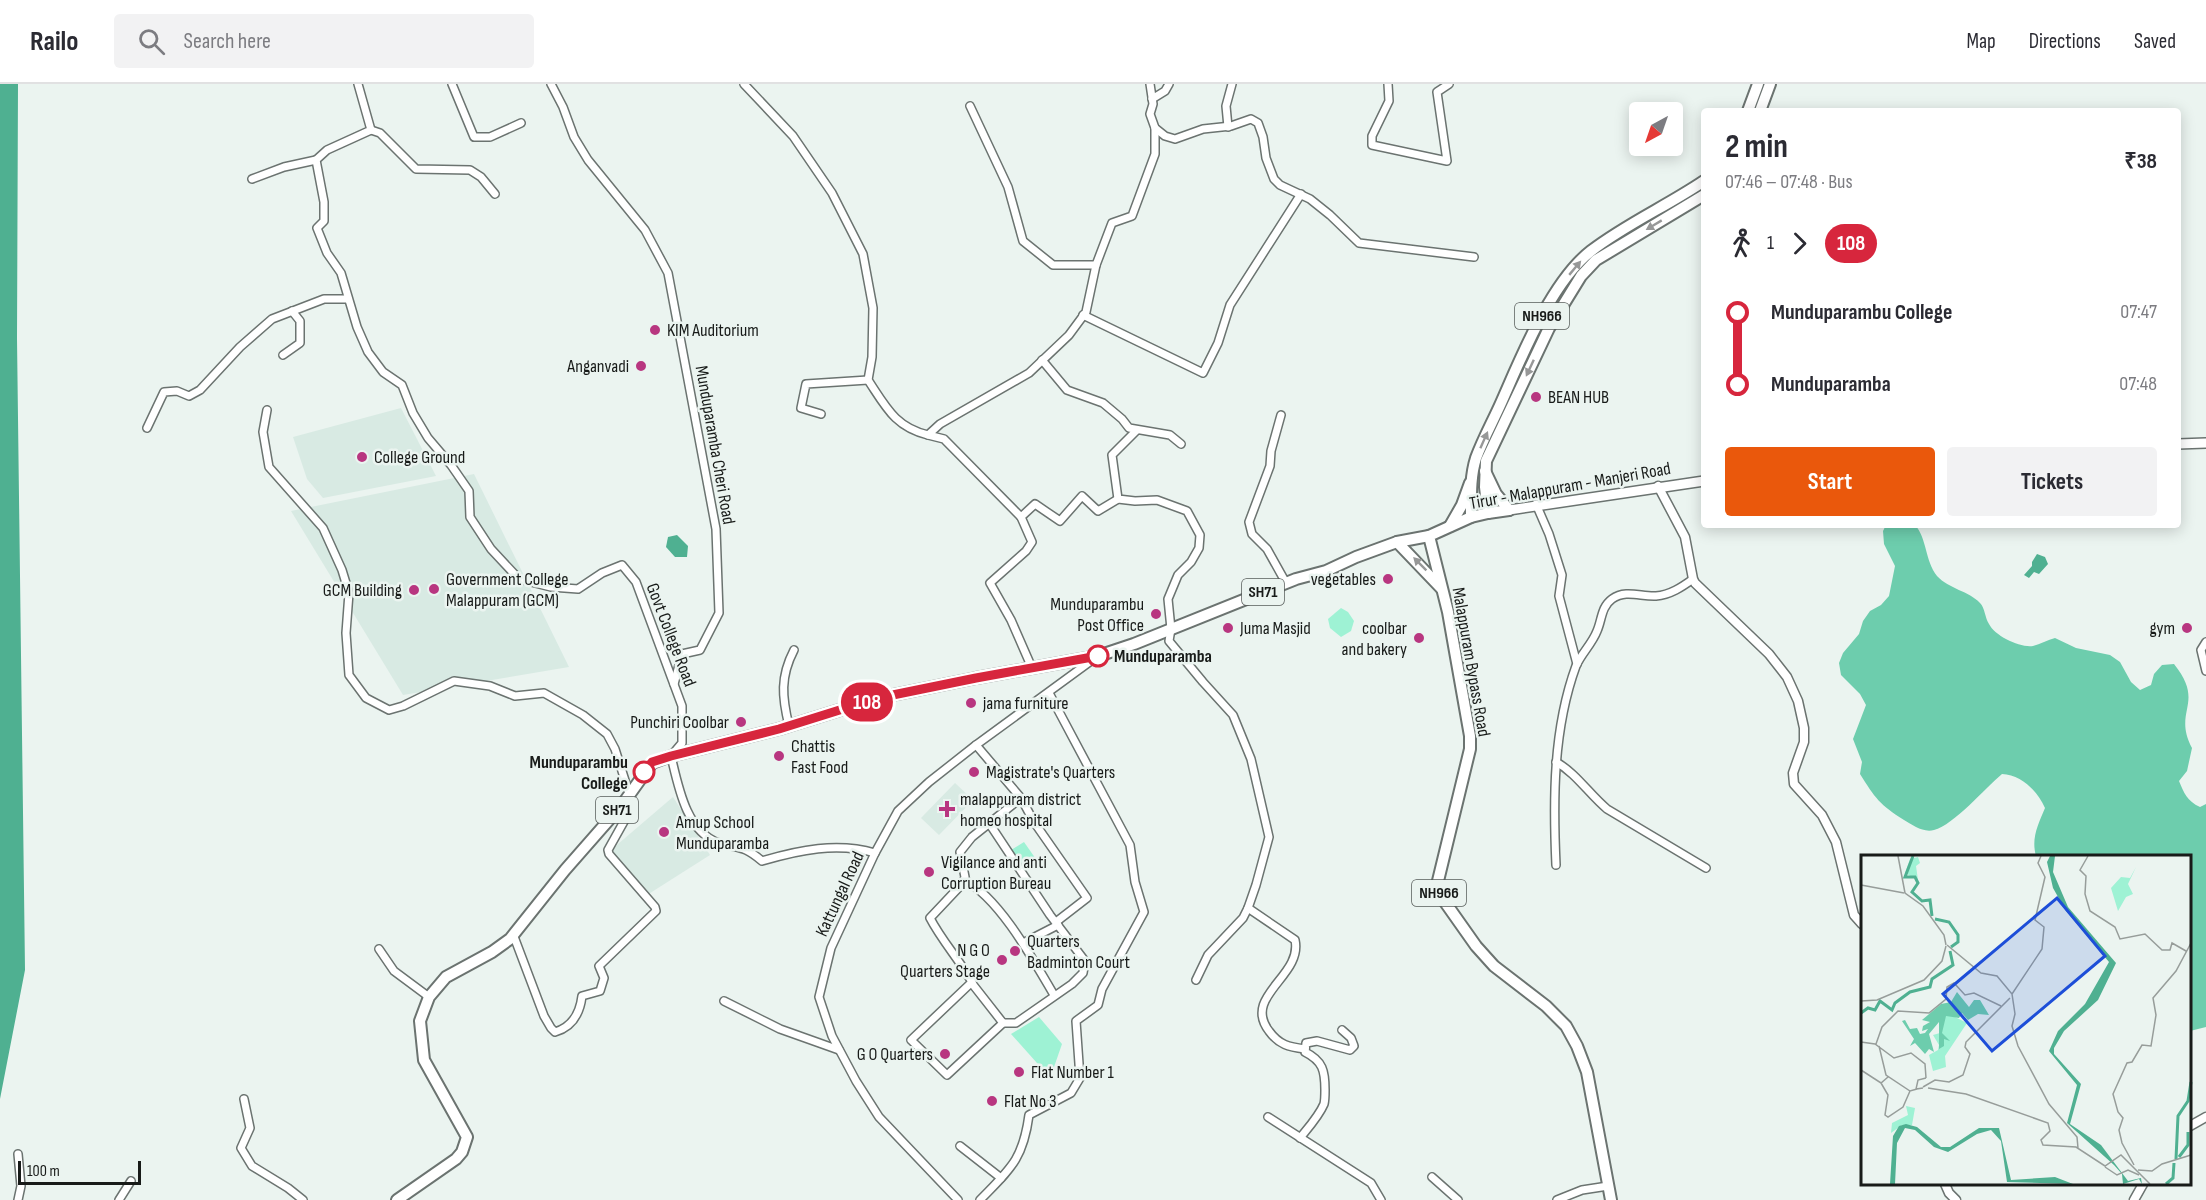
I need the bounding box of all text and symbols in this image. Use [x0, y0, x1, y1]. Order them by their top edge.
search box [114, 14, 534, 68]
text: Railo [30, 25, 78, 58]
icon: search [135, 25, 168, 58]
text: Search here [183, 28, 271, 55]
text: Map [1966, 29, 1996, 54]
text: Directions [2029, 29, 2101, 54]
text: Saved [2134, 29, 2176, 54]
north arrow [1629, 102, 1683, 156]
map controls [1629, 102, 1683, 156]
text: 2 min [1725, 127, 1788, 167]
text: ₹38 [2124, 148, 2157, 175]
text: 07:46 – 07:48 · Bus [1725, 170, 1853, 194]
one-way arrow [1646, 220, 1662, 231]
icon: walk [1725, 227, 1758, 260]
icon: forward [1783, 227, 1816, 260]
text: 1 [1767, 231, 1774, 255]
text: 108 [1837, 231, 1865, 256]
one-way arrow [1568, 261, 1581, 276]
text: Munduparambu College [1771, 299, 1952, 326]
text: 07:47 [2120, 300, 2157, 324]
road number: NH966 [1515, 303, 1569, 329]
place label: KIM Auditorium [667, 320, 759, 341]
marker: KIM Auditorium [648, 323, 662, 337]
place label: Anganvadi [566, 356, 629, 377]
marker: Anganvadi [634, 359, 648, 373]
one-way arrow [1525, 360, 1534, 377]
street label: Munduparamba Cheri Road [691, 364, 739, 526]
text: Munduparamba [1771, 371, 1891, 398]
text: 07:48 [2119, 372, 2157, 396]
place label: BEAN HUB [1548, 387, 1609, 408]
marker: BEAN HUB [1529, 390, 1543, 404]
one-way arrow [1480, 431, 1489, 448]
place label: College Ground [374, 447, 465, 468]
button: Start [1725, 447, 1935, 516]
button: Tickets [1947, 447, 2157, 516]
marker: College Ground [355, 450, 369, 464]
street label: Tirur - Malappuram - Manjeri Road [1468, 458, 1672, 514]
one-way arrow [1413, 558, 1427, 572]
place label: Government College Malappuram (GCM) [446, 569, 569, 611]
place label: vegetables [1311, 569, 1376, 590]
marker: vegetables [1381, 572, 1395, 586]
road number: SH71 [1242, 579, 1284, 605]
place label: GCM Building [323, 580, 402, 601]
street label: Govt College Road [642, 580, 700, 690]
marker: Government College Malappuram (GCM) [427, 582, 441, 596]
marker: GCM Building [407, 583, 421, 597]
street label: Malappuram Bypass Road [1448, 586, 1494, 738]
place label: Munduparambu Post Office [1050, 594, 1144, 636]
marker: Munduparambu Post Office [1149, 607, 1163, 621]
place label: Juma Masjid [1239, 618, 1311, 639]
place label: coolbar and bakery [1342, 618, 1407, 660]
place label: gym [2150, 618, 2175, 639]
marker: Juma Masjid [1221, 621, 1235, 635]
marker: gym [2180, 621, 2194, 635]
marker: coolbar and bakery [1412, 631, 1426, 645]
marker: Munduparamba [1087, 645, 1109, 667]
place label: Munduparamba [1114, 646, 1212, 667]
line badge: 108 [832, 682, 902, 722]
text: 108 [853, 690, 881, 715]
place label: jama furniture [982, 693, 1069, 714]
marker: jama furniture [964, 696, 978, 710]
place label: Punchiri Coolbar [630, 712, 729, 733]
marker: Punchiri Coolbar [734, 715, 748, 729]
place label: Chattis Fast Food [791, 736, 848, 778]
marker: Chattis Fast Food [772, 749, 786, 763]
place label: Munduparambu College [530, 752, 628, 794]
marker: Munduparambu College [633, 761, 655, 783]
place label: Magistrate's Quarters [986, 762, 1115, 783]
marker: Magistrate's Quarters [967, 765, 981, 779]
place label: malappuram district homeo hospital [960, 789, 1082, 831]
road number: SH71 [596, 797, 638, 823]
marker: malappuram district homeo hospital [938, 800, 956, 818]
place label: Amup School Munduparamba [675, 812, 769, 854]
marker: Amup School Munduparamba [657, 825, 671, 839]
street label: Kattungal Road [811, 848, 869, 940]
place label: Vigilance and anti Corruption Bureau [941, 852, 1051, 894]
inset map [1861, 855, 2191, 1185]
marker: Vigilance and anti Corruption Bureau [922, 865, 936, 879]
road number: NH966 [1412, 880, 1466, 906]
place label: Quarters Badminton Court [1027, 931, 1131, 973]
place label: N G O Quarters Stage [900, 940, 990, 982]
marker: Quarters Badminton Court [1008, 944, 1022, 958]
marker: N G O Quarters Stage [995, 953, 1009, 967]
place label: G O Quarters [857, 1044, 933, 1065]
marker: G O Quarters [938, 1047, 952, 1061]
place label: Flat Number 1 [1031, 1062, 1114, 1083]
marker: Flat Number 1 [1012, 1065, 1026, 1079]
place label: Flat No 3 [1004, 1091, 1057, 1112]
marker: Flat No 3 [985, 1094, 999, 1108]
scale bar [18, 1158, 141, 1186]
text: 100 m [27, 1162, 60, 1181]

